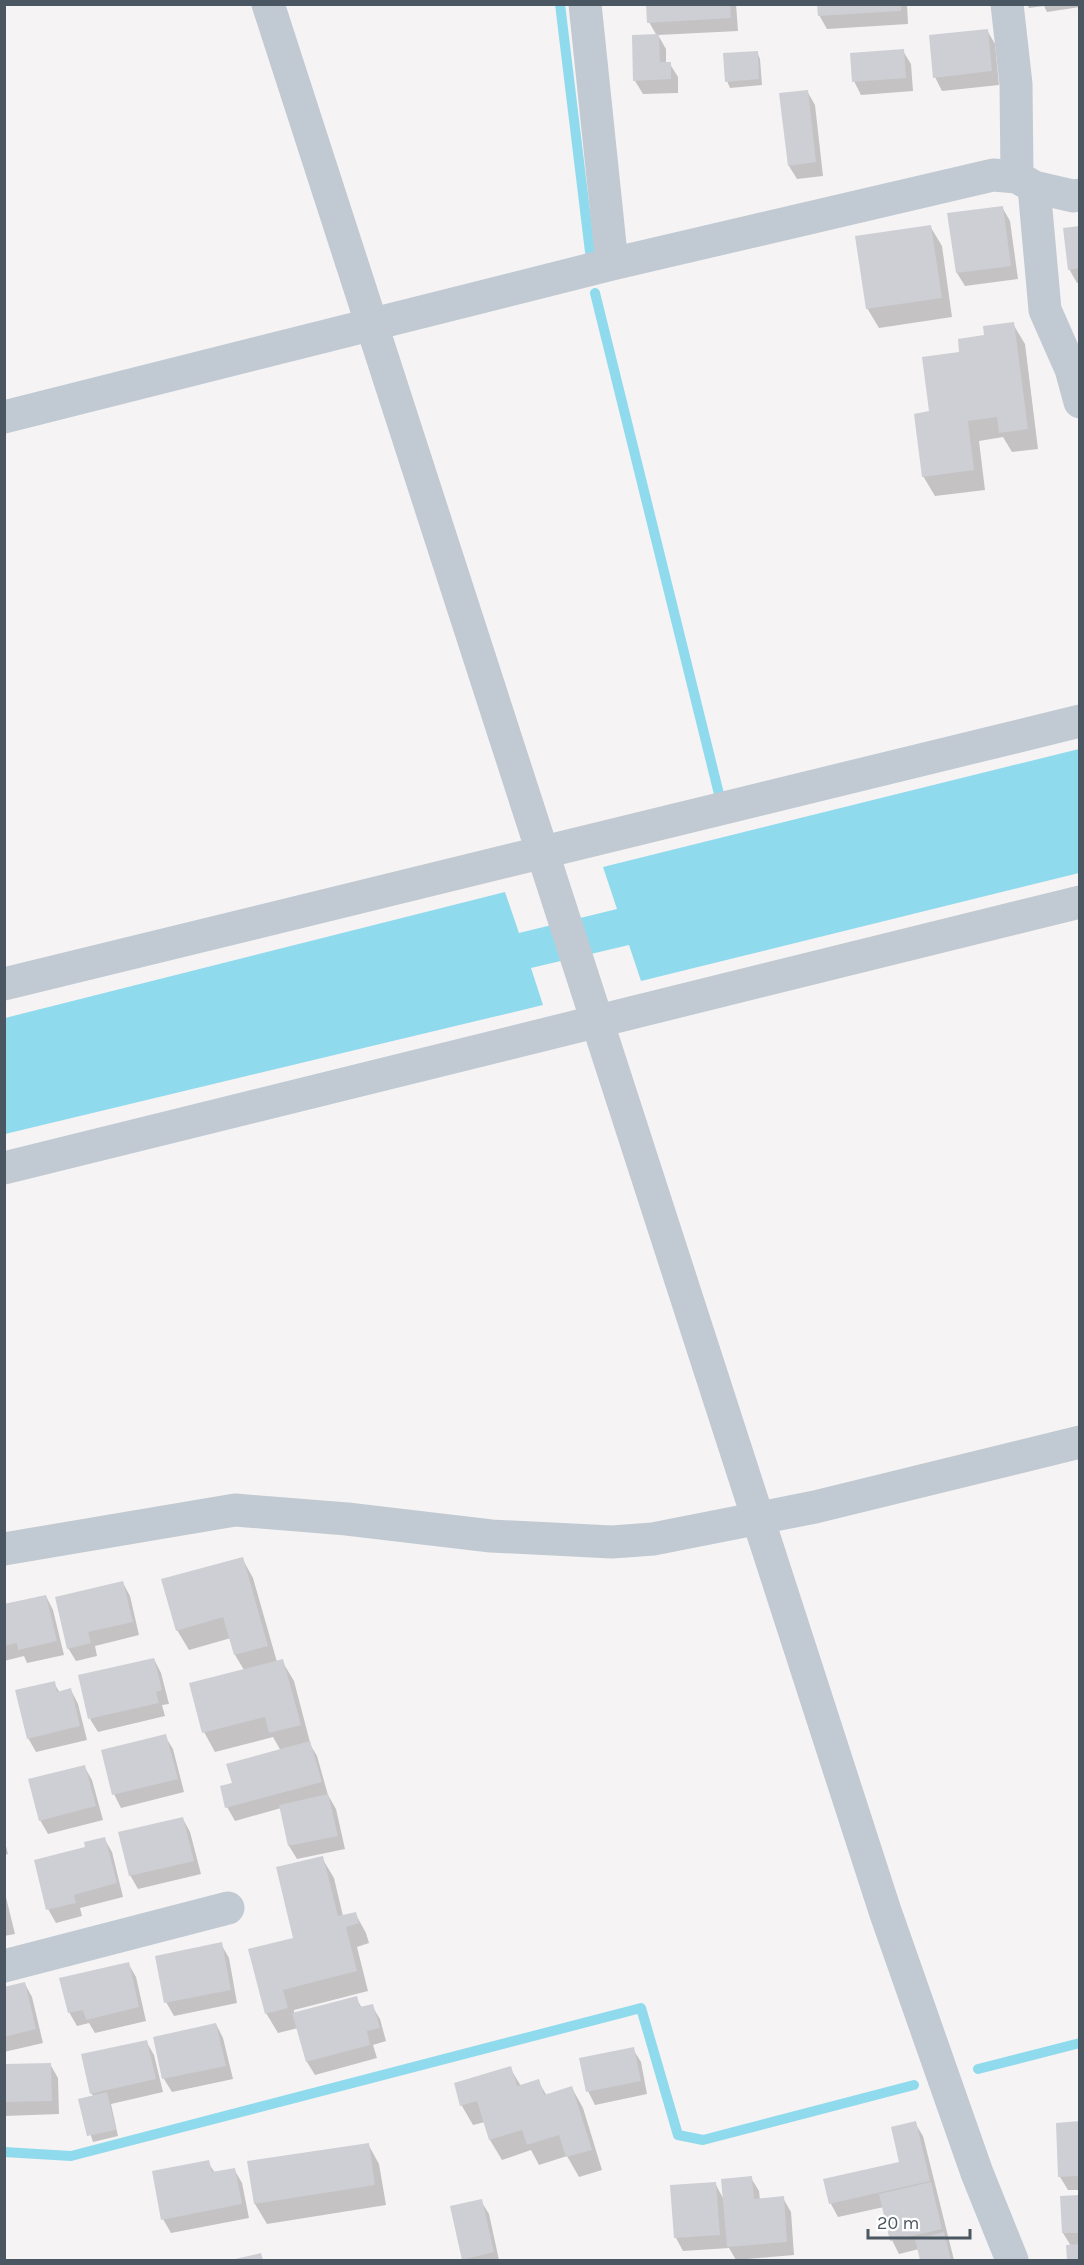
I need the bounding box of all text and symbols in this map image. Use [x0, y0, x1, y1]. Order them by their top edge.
scale bar [868, 2202, 970, 2240]
text: 20 m [877, 2212, 919, 2234]

